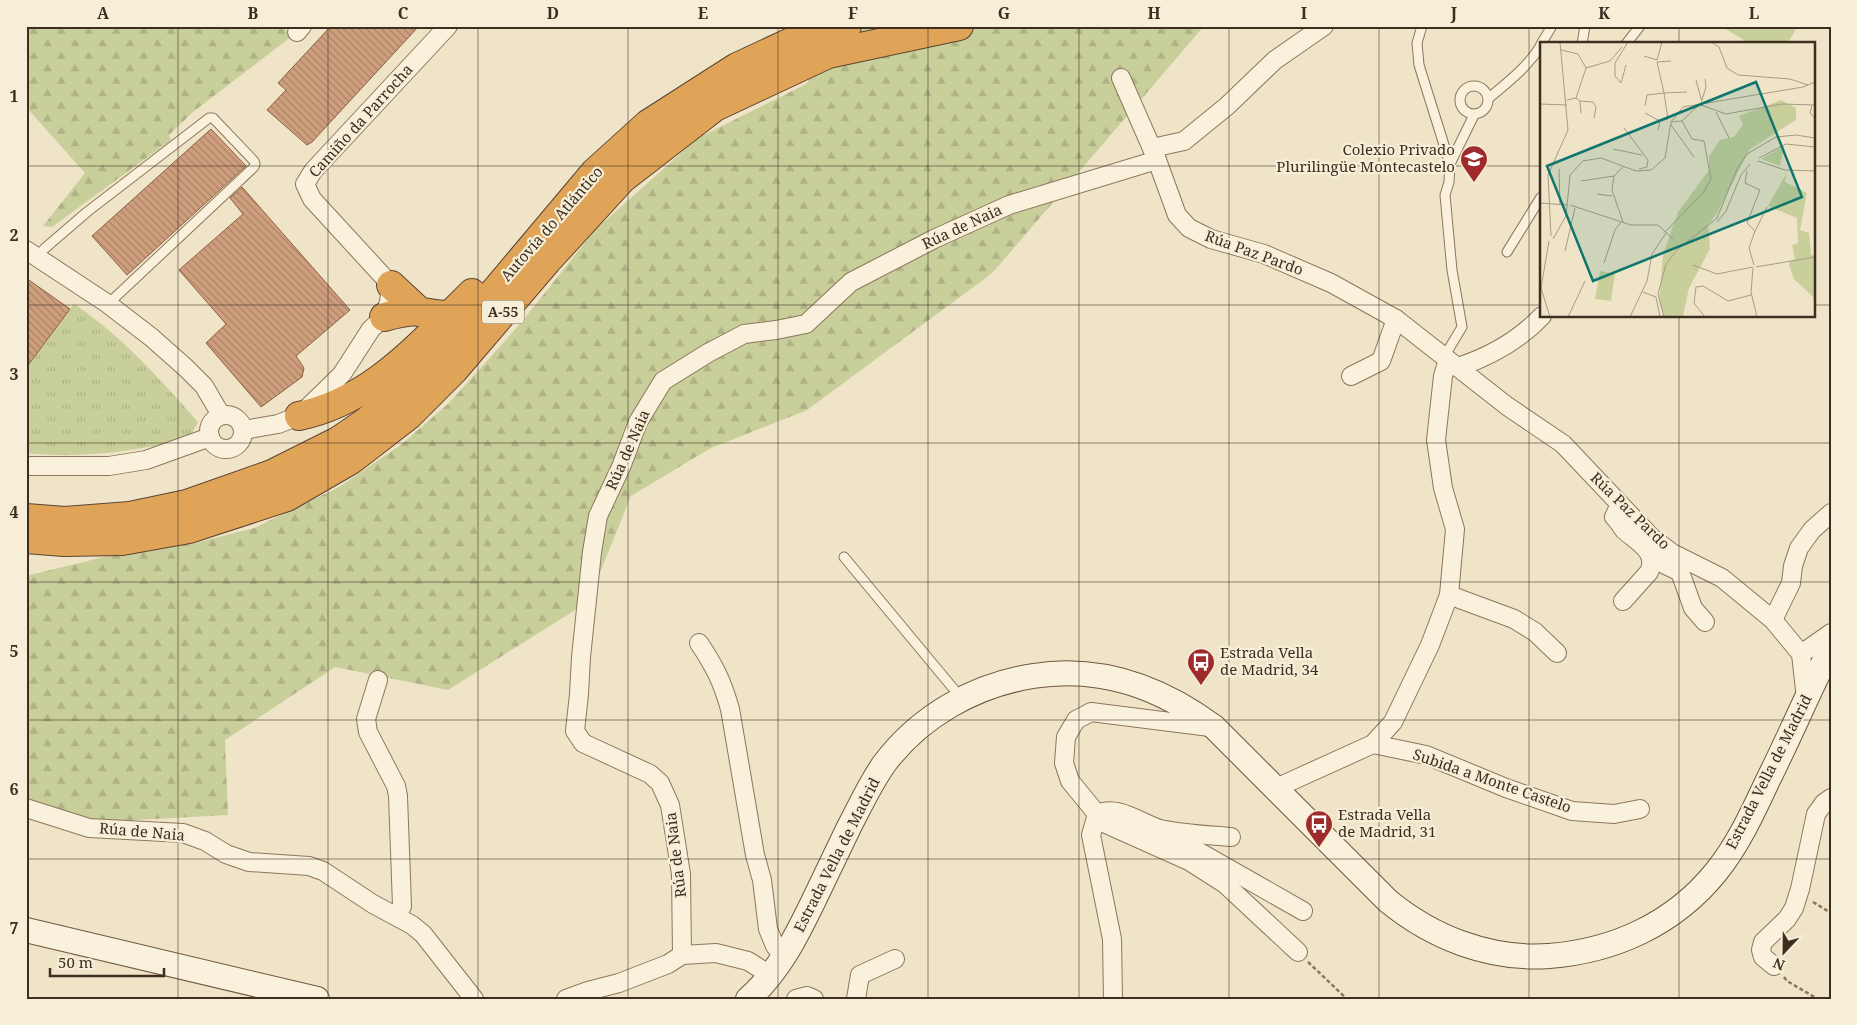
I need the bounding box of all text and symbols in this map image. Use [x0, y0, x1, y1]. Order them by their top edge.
text: A [97, 2, 110, 24]
text: B [248, 2, 259, 24]
text: C [398, 2, 409, 24]
text: D [547, 2, 559, 24]
text: E [698, 2, 708, 24]
text: F [848, 2, 858, 24]
text: G [998, 2, 1010, 24]
text: H [1147, 2, 1161, 24]
text: I [1301, 2, 1307, 24]
text: J [1450, 2, 1458, 24]
text: K [1598, 2, 1610, 24]
text: L [1749, 2, 1759, 24]
inset map [1540, 42, 1814, 318]
street label: Camiño da Parrocha [304, 59, 417, 181]
text: 1 [9, 85, 19, 107]
place label: Colexio Privado Plurilingüe Montecastelo [1276, 139, 1455, 176]
school or university icon: Colexio Privado Plurilingüe Montecastelo [1459, 144, 1489, 183]
street label: Autovía do Atlántico [496, 162, 607, 285]
street label: Rúa de Naia [918, 199, 1005, 253]
text: 2 [9, 224, 19, 246]
street label: Rúa Paz Pardo [1202, 225, 1306, 279]
road number: A-55 [482, 300, 524, 324]
text: 3 [9, 363, 19, 385]
street label: Rúa de Naia [600, 406, 654, 493]
street label: Rúa Paz Pardo [1587, 467, 1675, 553]
text: 4 [9, 501, 19, 523]
text: 5 [9, 640, 19, 662]
place label: Estrada Vella de Madrid, 34 [1220, 642, 1319, 679]
bus stop icon: Estrada Vella de Madrid, 34 [1186, 647, 1216, 686]
street label: Estrada Vella de Madrid [1720, 691, 1816, 852]
street label: Subida a Monte Castelo [1410, 744, 1574, 817]
street label: Estrada Vella de Madrid [788, 774, 884, 935]
text: 6 [9, 778, 19, 800]
place label: Estrada Vella de Madrid, 31 [1338, 804, 1436, 841]
bus stop icon: Estrada Vella de Madrid, 31 [1304, 809, 1334, 848]
street label: Rúa de Naia [660, 811, 690, 899]
street label: Rúa de Naia [98, 817, 186, 845]
text: 7 [9, 917, 19, 939]
north arrow [1760, 928, 1810, 978]
scale bar [50, 945, 164, 977]
text: 50 m [58, 952, 93, 972]
text: N [1770, 954, 1788, 975]

